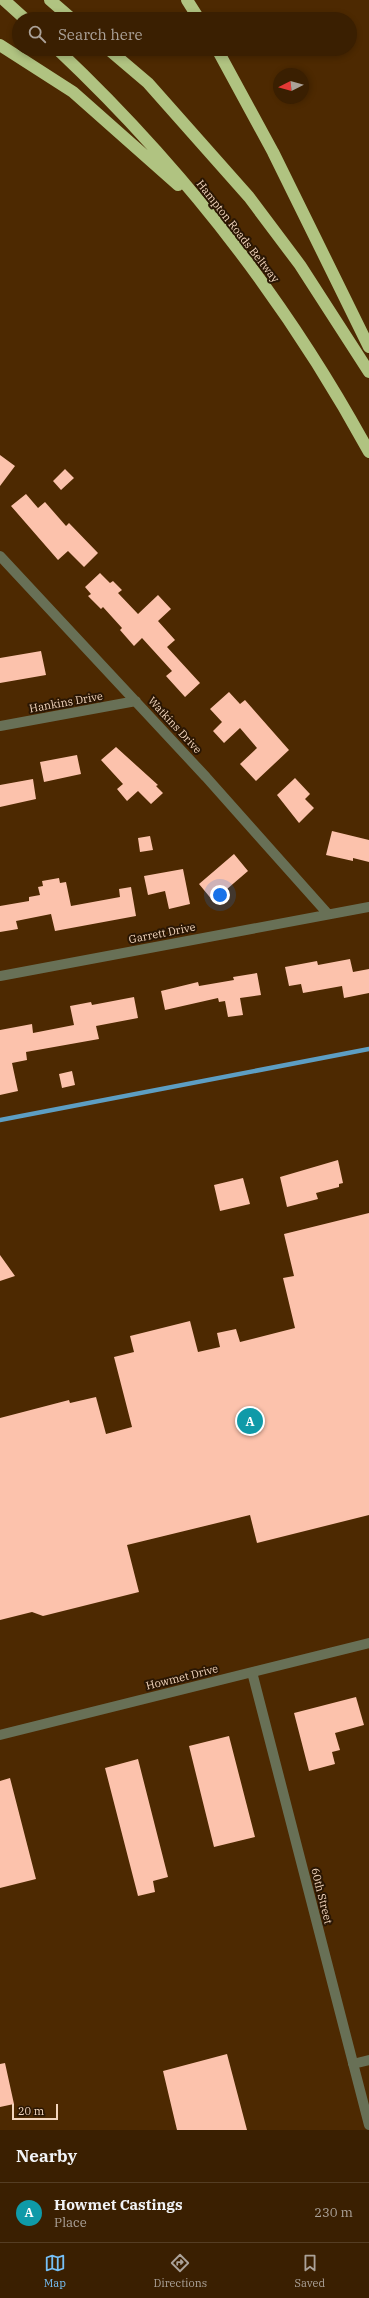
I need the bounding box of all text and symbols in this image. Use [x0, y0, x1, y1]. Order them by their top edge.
search box [12, 12, 357, 56]
icon: search [26, 23, 48, 45]
text: Search here [58, 25, 143, 44]
north arrow [273, 68, 309, 104]
street label: Hampton Roads Beltway [194, 177, 282, 285]
street label: Hankins Drive [28, 689, 104, 715]
street label: Watkins Drive [145, 694, 205, 756]
your location [210, 885, 230, 905]
street label: Garrett Drive [127, 920, 197, 946]
pin: A [237, 1406, 263, 1436]
street label: Howmet Drive [144, 1661, 220, 1693]
street label: 60th Street [308, 1866, 336, 1926]
scale bar [12, 2102, 58, 2121]
text: 20 m [18, 2104, 44, 2118]
text: Nearby [16, 2145, 77, 2167]
text: Howmet Castings [54, 2195, 183, 2214]
text: A [24, 2204, 34, 2221]
text: 230 m [314, 2204, 353, 2221]
text: Place [54, 2214, 87, 2231]
tab: Map [44, 2252, 66, 2290]
tab: Directions [153, 2252, 207, 2290]
tab: Saved [294, 2252, 325, 2290]

